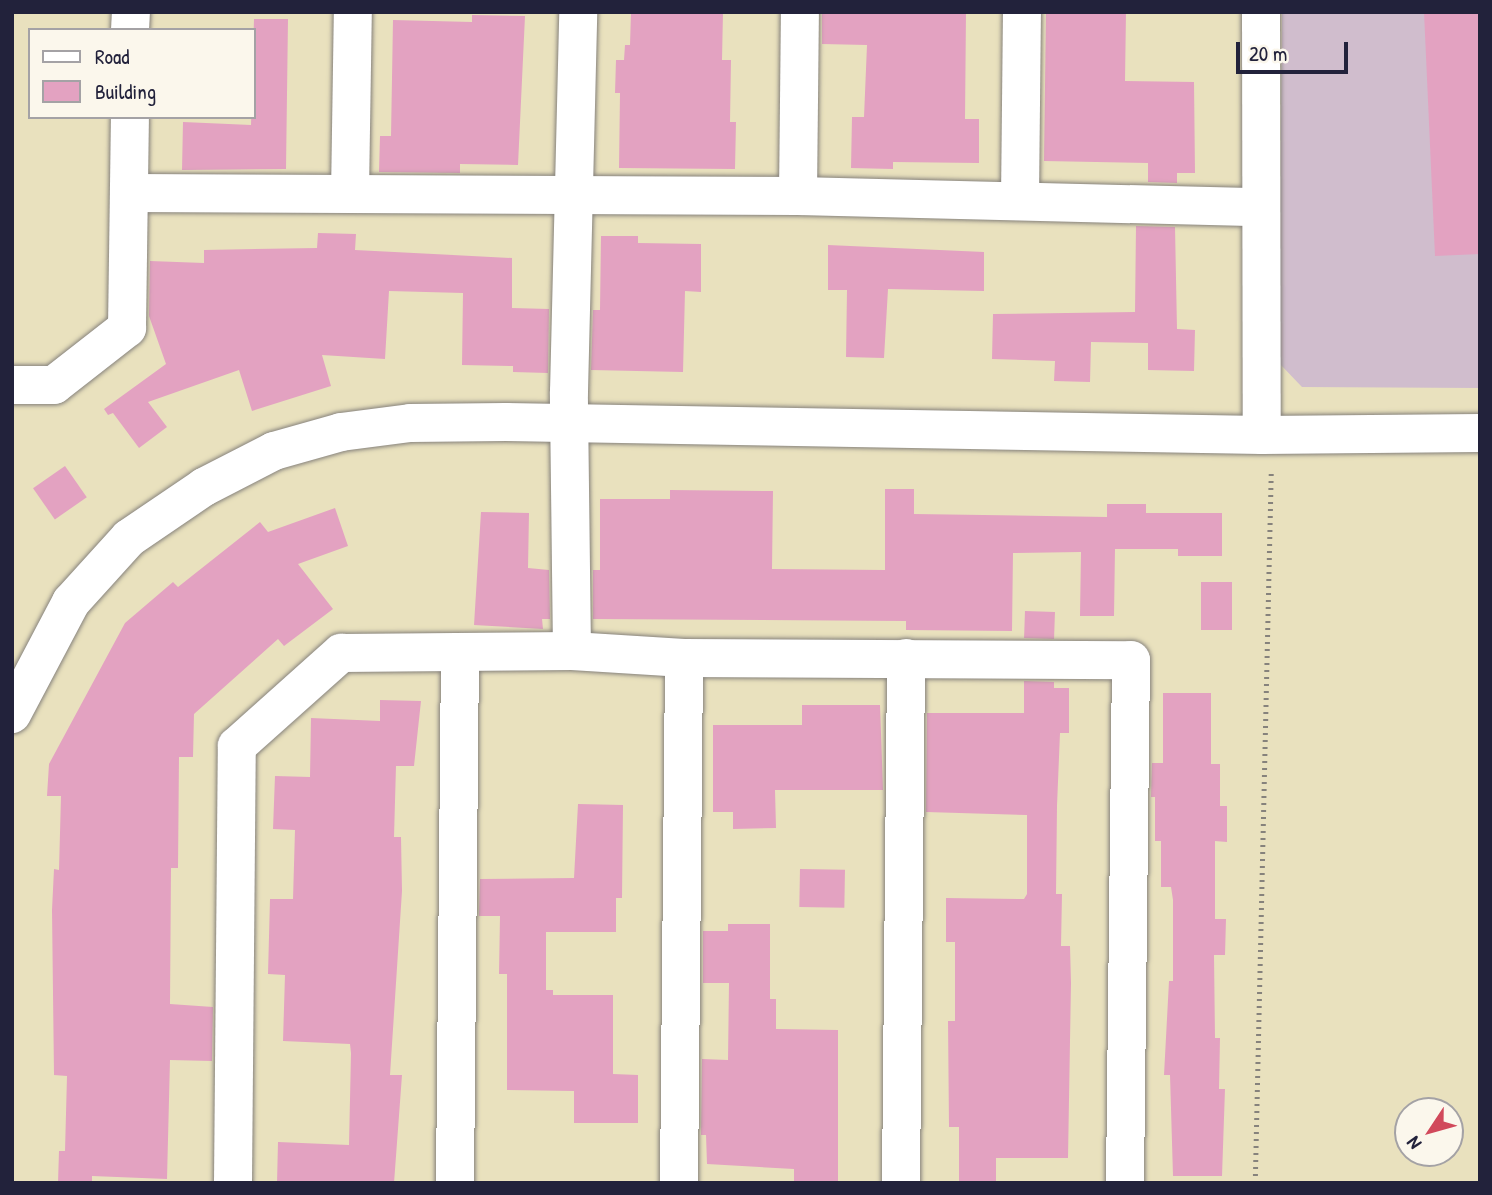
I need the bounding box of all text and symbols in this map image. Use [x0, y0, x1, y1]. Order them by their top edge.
legend [28, 28, 256, 119]
scale bar [1240, 28, 1352, 72]
text: 20 m [1249, 39, 1287, 68]
text: Road [95, 42, 129, 71]
text: Building [95, 77, 156, 106]
north arrow [1394, 1097, 1464, 1167]
text: N [1400, 1131, 1427, 1155]

